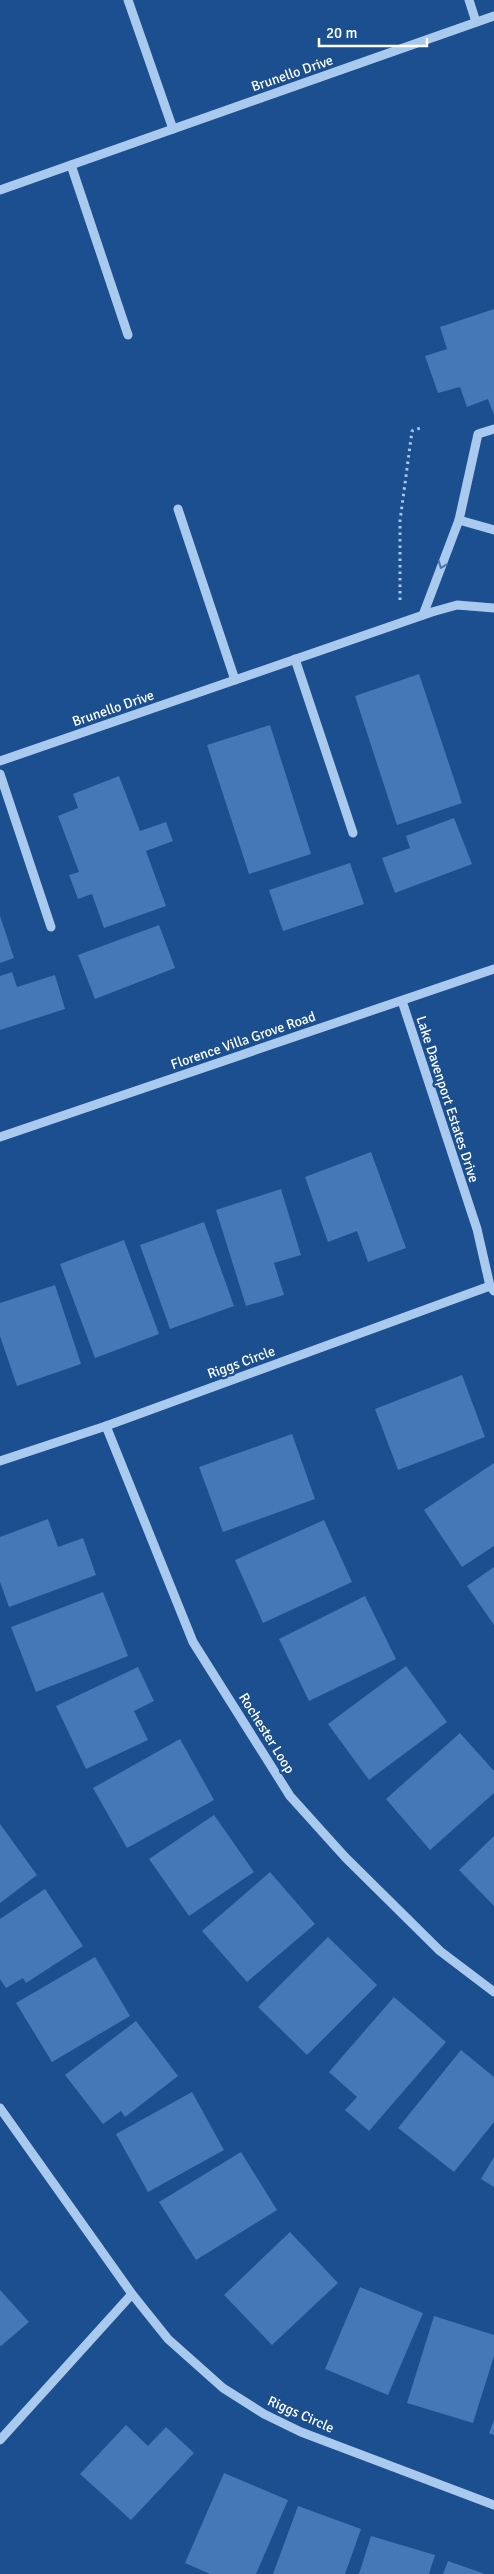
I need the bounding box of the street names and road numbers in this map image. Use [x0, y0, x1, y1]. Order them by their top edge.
street label: Brunello Drive [249, 52, 335, 95]
street label: Brunello Drive [70, 687, 156, 730]
street label: Florence Villa Grove Road [169, 1008, 318, 1073]
street label: Lake Davenport Estates Drive [413, 1014, 483, 1185]
street label: Riggs Circle [205, 1342, 277, 1383]
street label: Rochester Loop [235, 1690, 298, 1777]
street label: Riggs Circle [265, 2392, 337, 2437]

